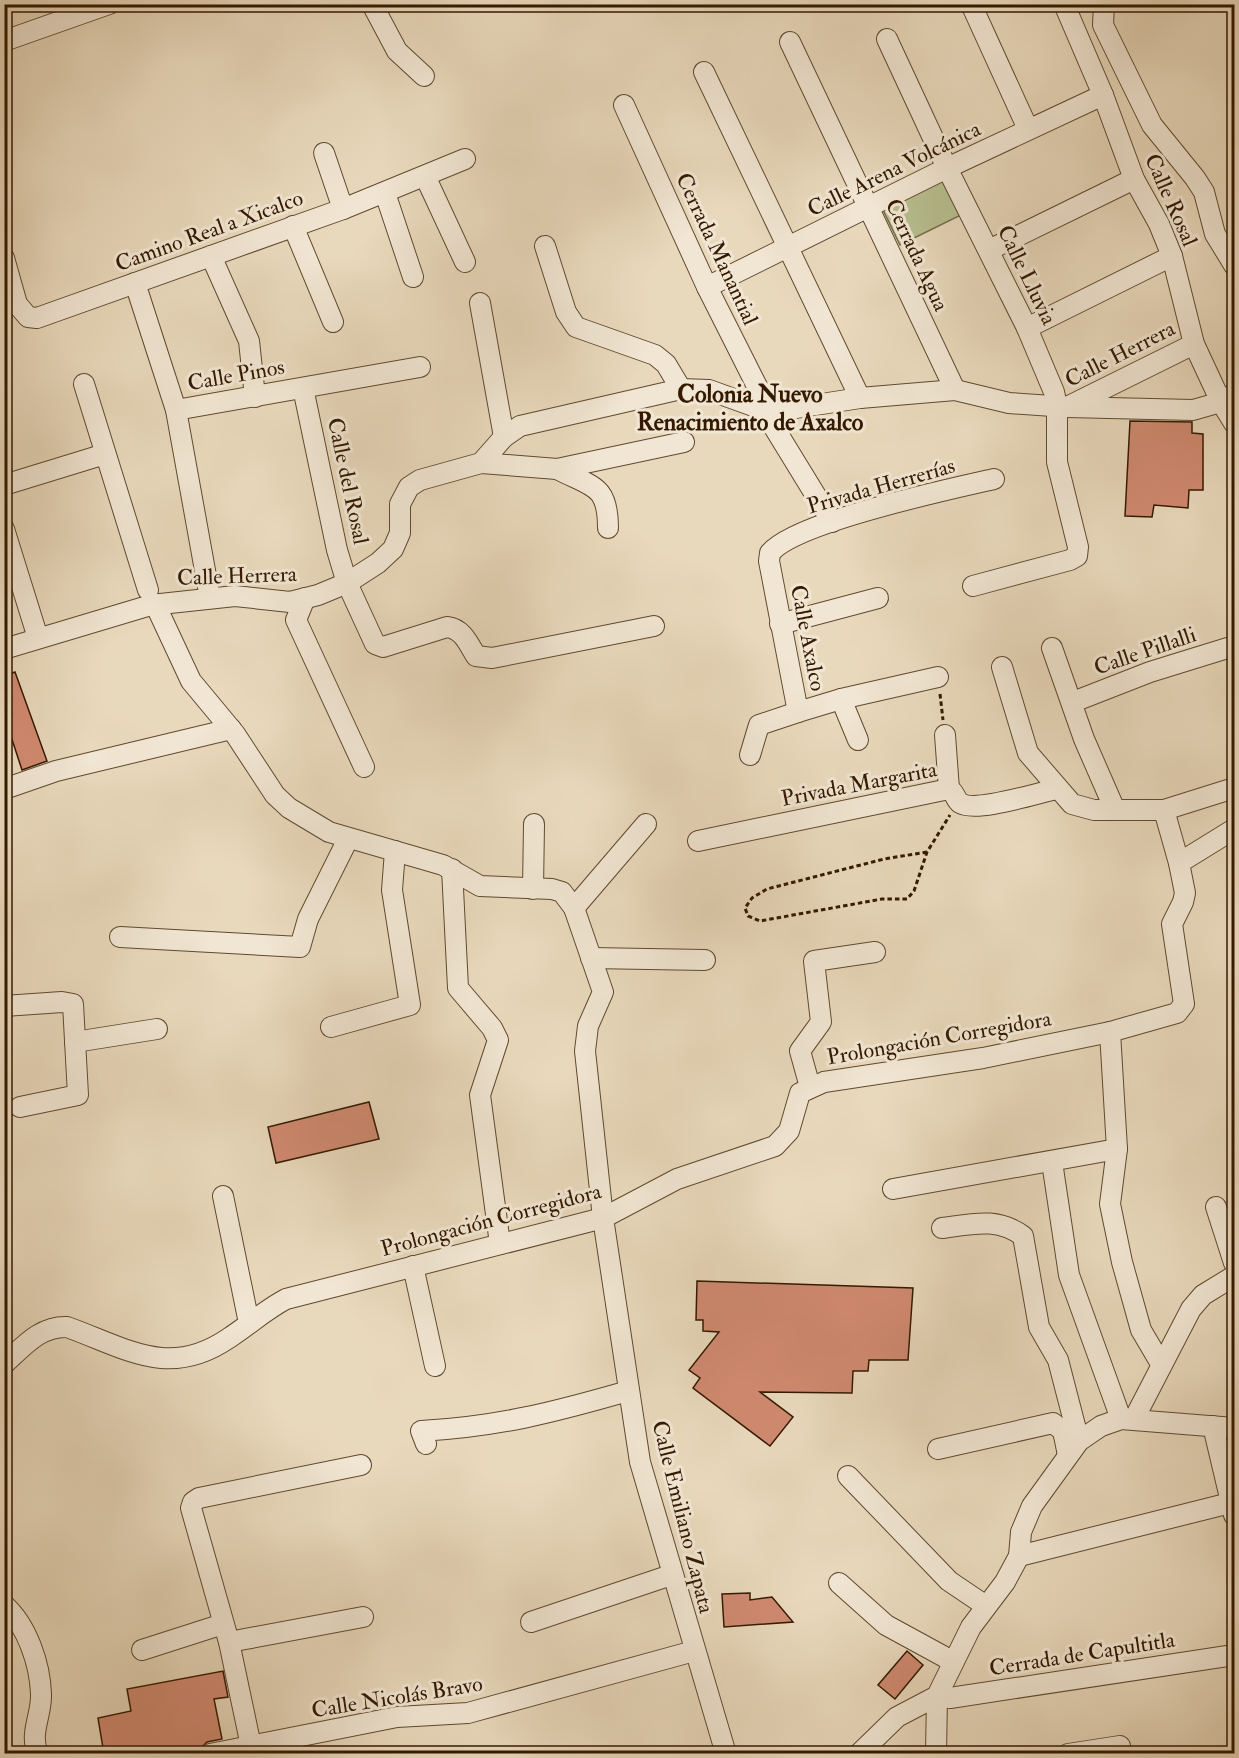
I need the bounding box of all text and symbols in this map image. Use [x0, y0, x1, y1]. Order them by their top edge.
street label: Calle Arena Volcánica [803, 115, 986, 223]
street label: Calle Rosal [1138, 149, 1204, 251]
street label: Cerrada Manantial [670, 168, 765, 330]
street label: Camino Real a Xicalco [111, 184, 307, 278]
street label: Cerrada Agua [879, 194, 956, 316]
street label: Calle Lluvia [991, 221, 1064, 330]
street label: Calle Herrera [1060, 314, 1181, 394]
street label: Calle Pinos [185, 353, 287, 397]
district label: Colonia Nuevo Renacimiento de Axalco [637, 379, 864, 438]
street label: Calle del Rosal [321, 415, 375, 547]
street label: Privada Herrerías [804, 451, 958, 521]
street label: Calle Herrera [177, 560, 298, 592]
street label: Calle Axalco [784, 582, 832, 694]
street label: Calle Pillalli [1090, 620, 1200, 682]
street label: Privada Margarita [779, 755, 940, 813]
street label: Prolongación Corregidora [825, 1004, 1054, 1072]
street label: Prolongación Corregidora [378, 1177, 605, 1263]
street label: Calle Emiliano Zapata [645, 1418, 721, 1618]
street label: Cerrada de Capultitla [987, 1625, 1178, 1683]
street label: Calle Nicolás Bravo [310, 1670, 484, 1724]

